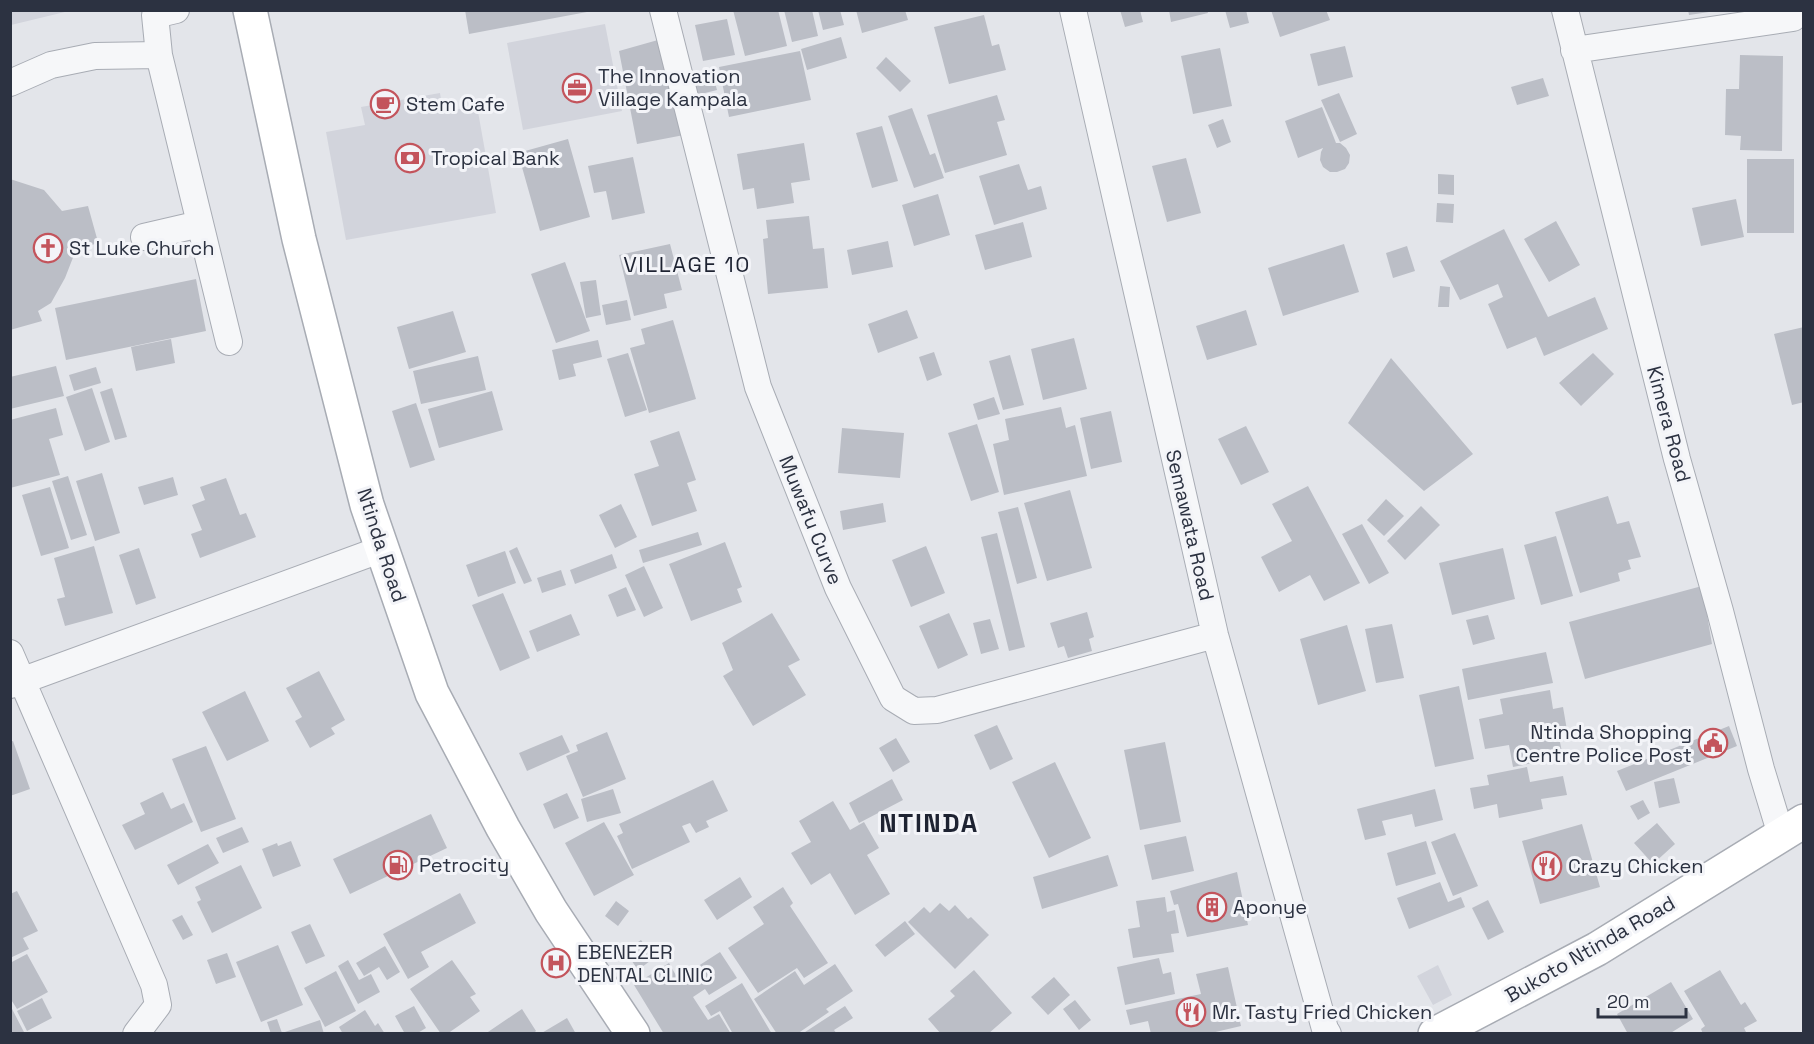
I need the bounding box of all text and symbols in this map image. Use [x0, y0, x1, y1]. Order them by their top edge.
place label: The Innovation Village Kampala [598, 63, 748, 112]
office icon: The Innovation Village Kampala [561, 72, 593, 104]
cafe icon: Stem Cafe [369, 88, 401, 120]
place label: Stem Cafe [406, 91, 505, 117]
bank icon: Tropical Bank [394, 142, 426, 174]
place label: Tropical Bank [431, 145, 560, 171]
church icon: St Luke Church [32, 232, 64, 264]
place label: St Luke Church [69, 235, 214, 261]
district label: VILLAGE 10 [623, 250, 751, 278]
street label: Kimera Road [1641, 363, 1697, 485]
street label: Semawata Road [1160, 447, 1220, 603]
street label: Muwafu Curve [773, 451, 849, 589]
street label: Ntinda Road [351, 485, 413, 605]
place label: Ntinda Shopping Centre Police Post [1516, 719, 1692, 768]
public building icon: Ntinda Shopping Centre Police Post [1697, 727, 1729, 759]
district label: NTINDA [879, 806, 979, 840]
fuel station icon: Petrocity [382, 849, 414, 881]
restaurant icon: Crazy Chicken [1531, 850, 1563, 882]
place label: Petrocity [419, 852, 509, 878]
place label: Crazy Chicken [1568, 853, 1704, 879]
street label: Bukoto Ntinda Road [1500, 890, 1680, 1008]
building icon: Aponye [1196, 891, 1228, 923]
place label: Aponye [1233, 894, 1307, 920]
place label: EBENEZER DENTAL CLINIC [577, 939, 713, 988]
hospital icon: EBENEZER DENTAL CLINIC [540, 947, 572, 979]
scale bar [1598, 981, 1686, 1019]
text: 20 m [1607, 990, 1650, 1013]
restaurant icon: Mr. Tasty Fried Chicken [1175, 996, 1207, 1028]
place label: Mr. Tasty Fried Chicken [1212, 999, 1432, 1025]

